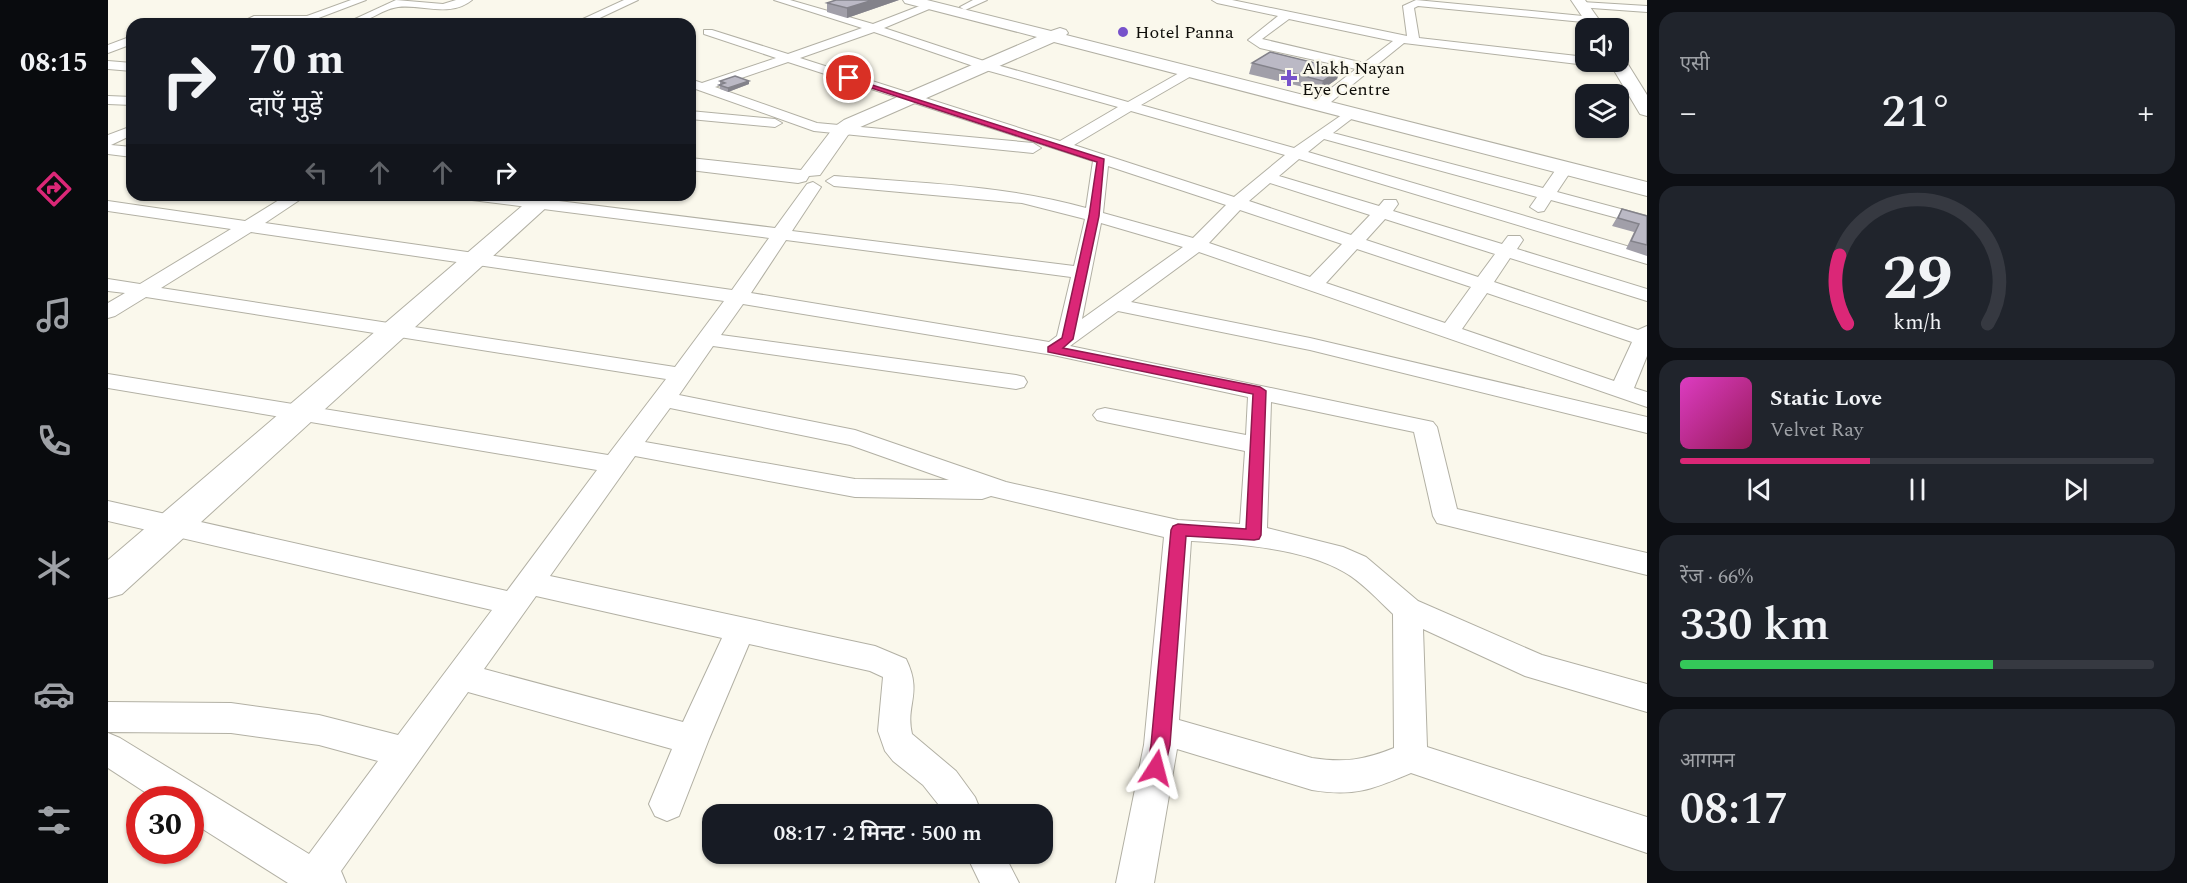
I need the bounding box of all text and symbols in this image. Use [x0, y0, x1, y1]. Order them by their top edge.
map controls [1575, 18, 1629, 138]
button: sound [1575, 18, 1629, 72]
place label: Hotel Panna [1135, 19, 1234, 46]
marker: Hotel Panna [1116, 25, 1130, 39]
text: 70 m [249, 29, 344, 92]
text: 08:15 [20, 42, 88, 84]
icon: right [150, 42, 228, 120]
text: एसी [1680, 49, 1710, 79]
pin [823, 52, 874, 103]
place label: Alakh Nayan Eye Centre [1302, 55, 1405, 103]
icon: arrive [832, 61, 865, 94]
marker: Alakh Nayan Eye Centre [1280, 69, 1298, 87]
text: 21° [1882, 78, 1952, 147]
button: layers [1575, 84, 1629, 138]
text: दाएँ मुड़ें [249, 86, 323, 128]
text: − [1680, 88, 1697, 138]
text: + [2138, 88, 2154, 138]
icon: left [300, 156, 333, 189]
icon: ahead [363, 156, 396, 189]
icon: ahead [426, 156, 459, 189]
icon: right [489, 156, 522, 189]
icon: directions [33, 168, 75, 210]
text: 29 [1882, 232, 1952, 327]
icon: music [33, 294, 75, 336]
text: km/h [1893, 307, 1941, 340]
text: Static Love [1770, 382, 1882, 415]
text: Velvet Ray [1770, 415, 1863, 445]
icon: phone [33, 420, 75, 462]
icon: previous [1743, 473, 1776, 506]
icon: pause [1901, 473, 1934, 506]
icon: next [2059, 473, 2092, 506]
icon: climate [33, 547, 75, 589]
text: रेंज · 66% [1680, 562, 1753, 592]
text: 330 km [1680, 591, 1830, 660]
icon: car [33, 673, 75, 715]
position arrow [1124, 736, 1188, 800]
text: आगमन [1680, 746, 1735, 776]
text: 08:17 [1680, 775, 1788, 844]
speed limit sign: 30 [126, 786, 204, 864]
icon: filters [33, 799, 75, 841]
text: 08:17 · 2 मिनट · 500 m [773, 817, 982, 850]

